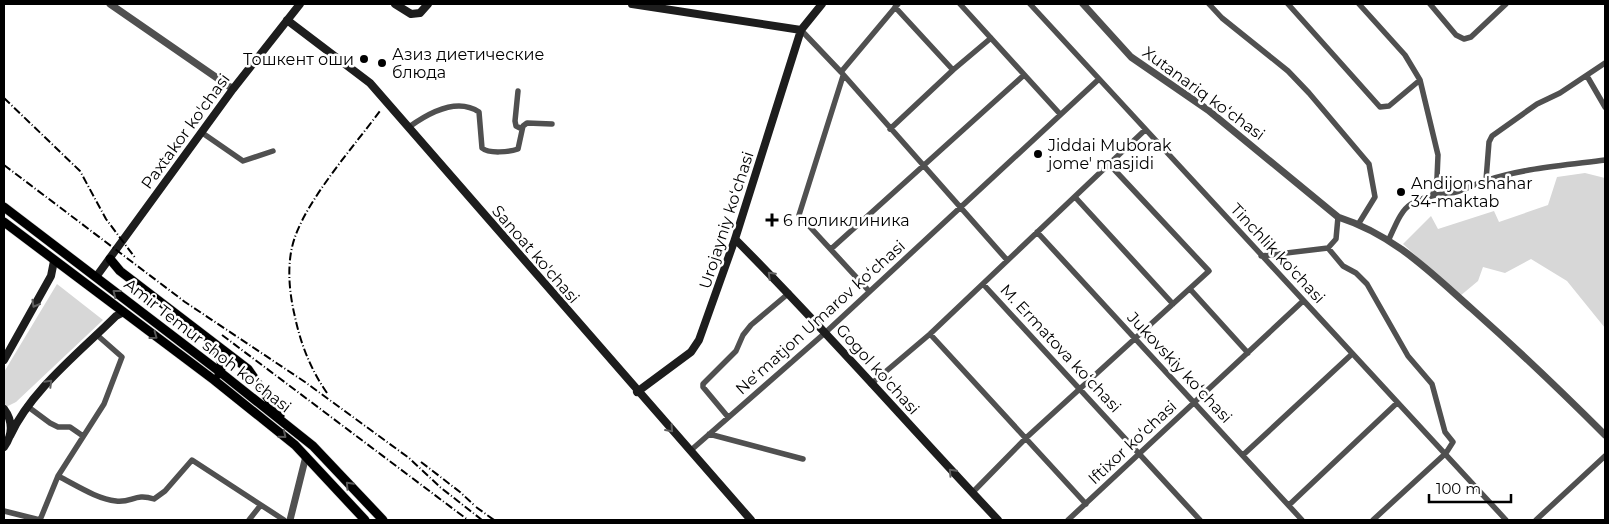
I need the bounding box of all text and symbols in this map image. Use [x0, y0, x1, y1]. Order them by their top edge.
street label: Xutanariq koʻchasi [1139, 43, 1268, 144]
place label: Азиз диетические блюда [392, 45, 544, 82]
place label: Тошкент оши [243, 50, 354, 69]
marker: Тошкент оши [358, 53, 370, 65]
marker: Азиз диетические блюда [376, 57, 388, 69]
street label: Paxtakor ko'chasi [137, 70, 234, 193]
place label: Jiddai Muborak jome' masjidi [1046, 136, 1172, 173]
marker: Jiddai Muborak jome' masjidi [1032, 148, 1044, 160]
street label: Urоjayniy koʻchasi [695, 149, 758, 291]
place label: Andijon shahar 34-maktab [1411, 174, 1533, 211]
marker: Andijon shahar 34-maktab [1395, 186, 1407, 198]
street label: Tinchlik ko'chasi [1226, 199, 1329, 307]
street label: Sanoat ko'chasi [488, 202, 583, 307]
place label: 6 поликлиника [783, 211, 910, 230]
marker: 6 поликлиника [765, 213, 779, 227]
street label: Neʻmatjon Umarov koʻchasi [732, 236, 909, 398]
one-way arrow [768, 272, 777, 281]
street label: Amir Temur shoh ko'chasi [120, 274, 295, 416]
street label: M. Ermatova koʻchasi [996, 280, 1125, 416]
one-way arrow [112, 290, 122, 299]
one-way arrow [32, 299, 42, 308]
street label: Jukovskiy koʻchasi [1123, 307, 1236, 427]
street label: Gogol ko'chasi [832, 320, 923, 418]
one-way arrow [148, 331, 157, 339]
one-way arrow [43, 380, 52, 389]
street label: Iftixor koʻchasi [1084, 397, 1180, 488]
one-way arrow [664, 423, 673, 432]
one-way arrow [277, 430, 286, 438]
one-way arrow [949, 469, 958, 478]
scale bar [1429, 472, 1512, 504]
text: 100 m [1436, 479, 1481, 498]
one-way arrow [346, 481, 355, 490]

